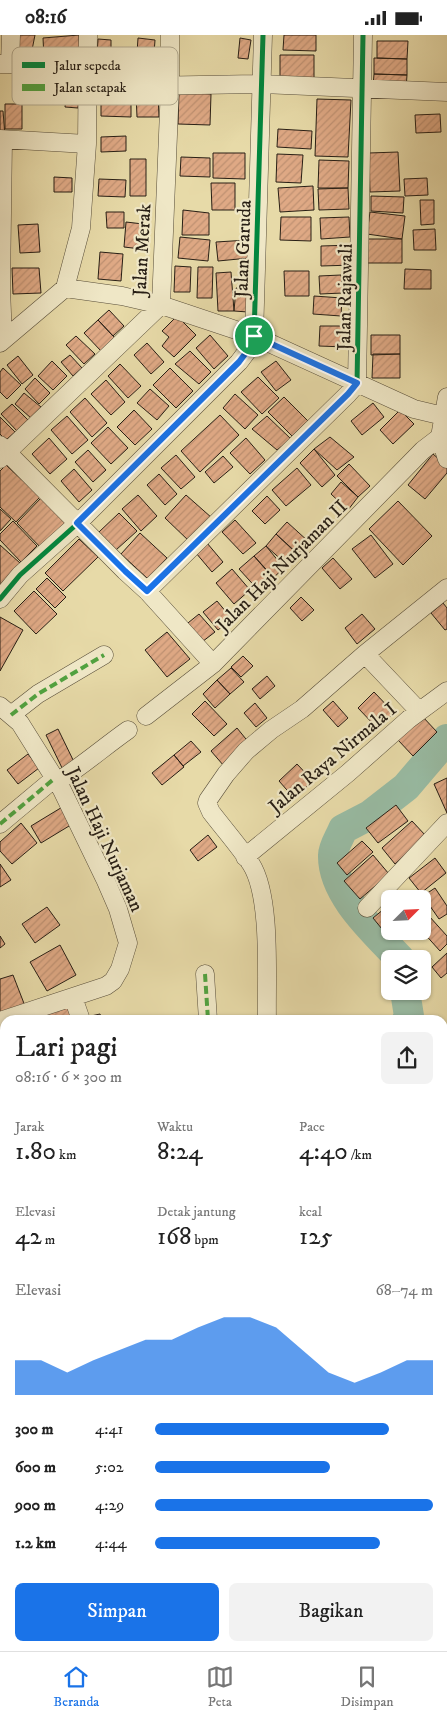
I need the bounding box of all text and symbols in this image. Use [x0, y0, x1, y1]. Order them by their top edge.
text: 08:16 [25, 6, 66, 29]
legend [12, 47, 178, 105]
text: Jalur sepeda [52, 57, 121, 75]
text: Jalan setapak [52, 79, 127, 97]
street label: Jalan Garuda [230, 200, 257, 301]
street label: Jalan Merak [128, 203, 156, 299]
street label: Jalan Rajawali [333, 243, 358, 353]
pin [233, 315, 275, 357]
icon: arrive [240, 322, 268, 350]
street label: Jalan Haji Nurjaman II [210, 495, 353, 638]
street label: Jalan Raya Nirmala I [263, 698, 402, 820]
street label: Jalan Haji Nurjaman [60, 762, 148, 916]
north arrow [381, 890, 431, 940]
map controls [381, 890, 431, 1000]
button: layers [381, 950, 431, 1000]
text: Lari pagi [15, 1030, 118, 1065]
button: share [381, 1032, 433, 1084]
text: 08:16 · 6 × 300 m [15, 1067, 122, 1087]
text: Jarak [15, 1118, 44, 1136]
text: Waktu [157, 1118, 193, 1136]
text: Pace [299, 1118, 325, 1136]
text: 1.80 [15, 1136, 56, 1167]
text: 8:24 [157, 1136, 203, 1167]
text: 4:40 [299, 1136, 348, 1167]
text: km [56, 1146, 77, 1164]
text: /km [348, 1146, 372, 1164]
text: Elevasi [15, 1203, 55, 1221]
text: Detak jantung [157, 1203, 236, 1221]
text: kcal [299, 1203, 322, 1221]
text: 42 [15, 1221, 42, 1252]
text: 168 [157, 1221, 192, 1252]
text: 125 [299, 1221, 333, 1252]
text: m [42, 1231, 55, 1249]
text: bpm [192, 1231, 219, 1249]
text: Elevasi [15, 1280, 61, 1300]
text: 68–74 m [375, 1280, 433, 1300]
text: 300 m [15, 1419, 54, 1439]
text: 4:41 [95, 1419, 123, 1439]
text: 600 m [15, 1457, 56, 1477]
text: 5:02 [95, 1457, 124, 1477]
text: 900 m [15, 1495, 56, 1515]
text: 4:29 [95, 1495, 124, 1515]
text: 1.2 km [15, 1533, 56, 1553]
text: 4:44 [95, 1533, 127, 1553]
button: Simpan [15, 1583, 219, 1641]
button: Bagikan [229, 1583, 433, 1641]
tab: Beranda [53, 1663, 99, 1711]
tab: Peta [206, 1663, 234, 1711]
tab: Disimpan [341, 1663, 394, 1711]

